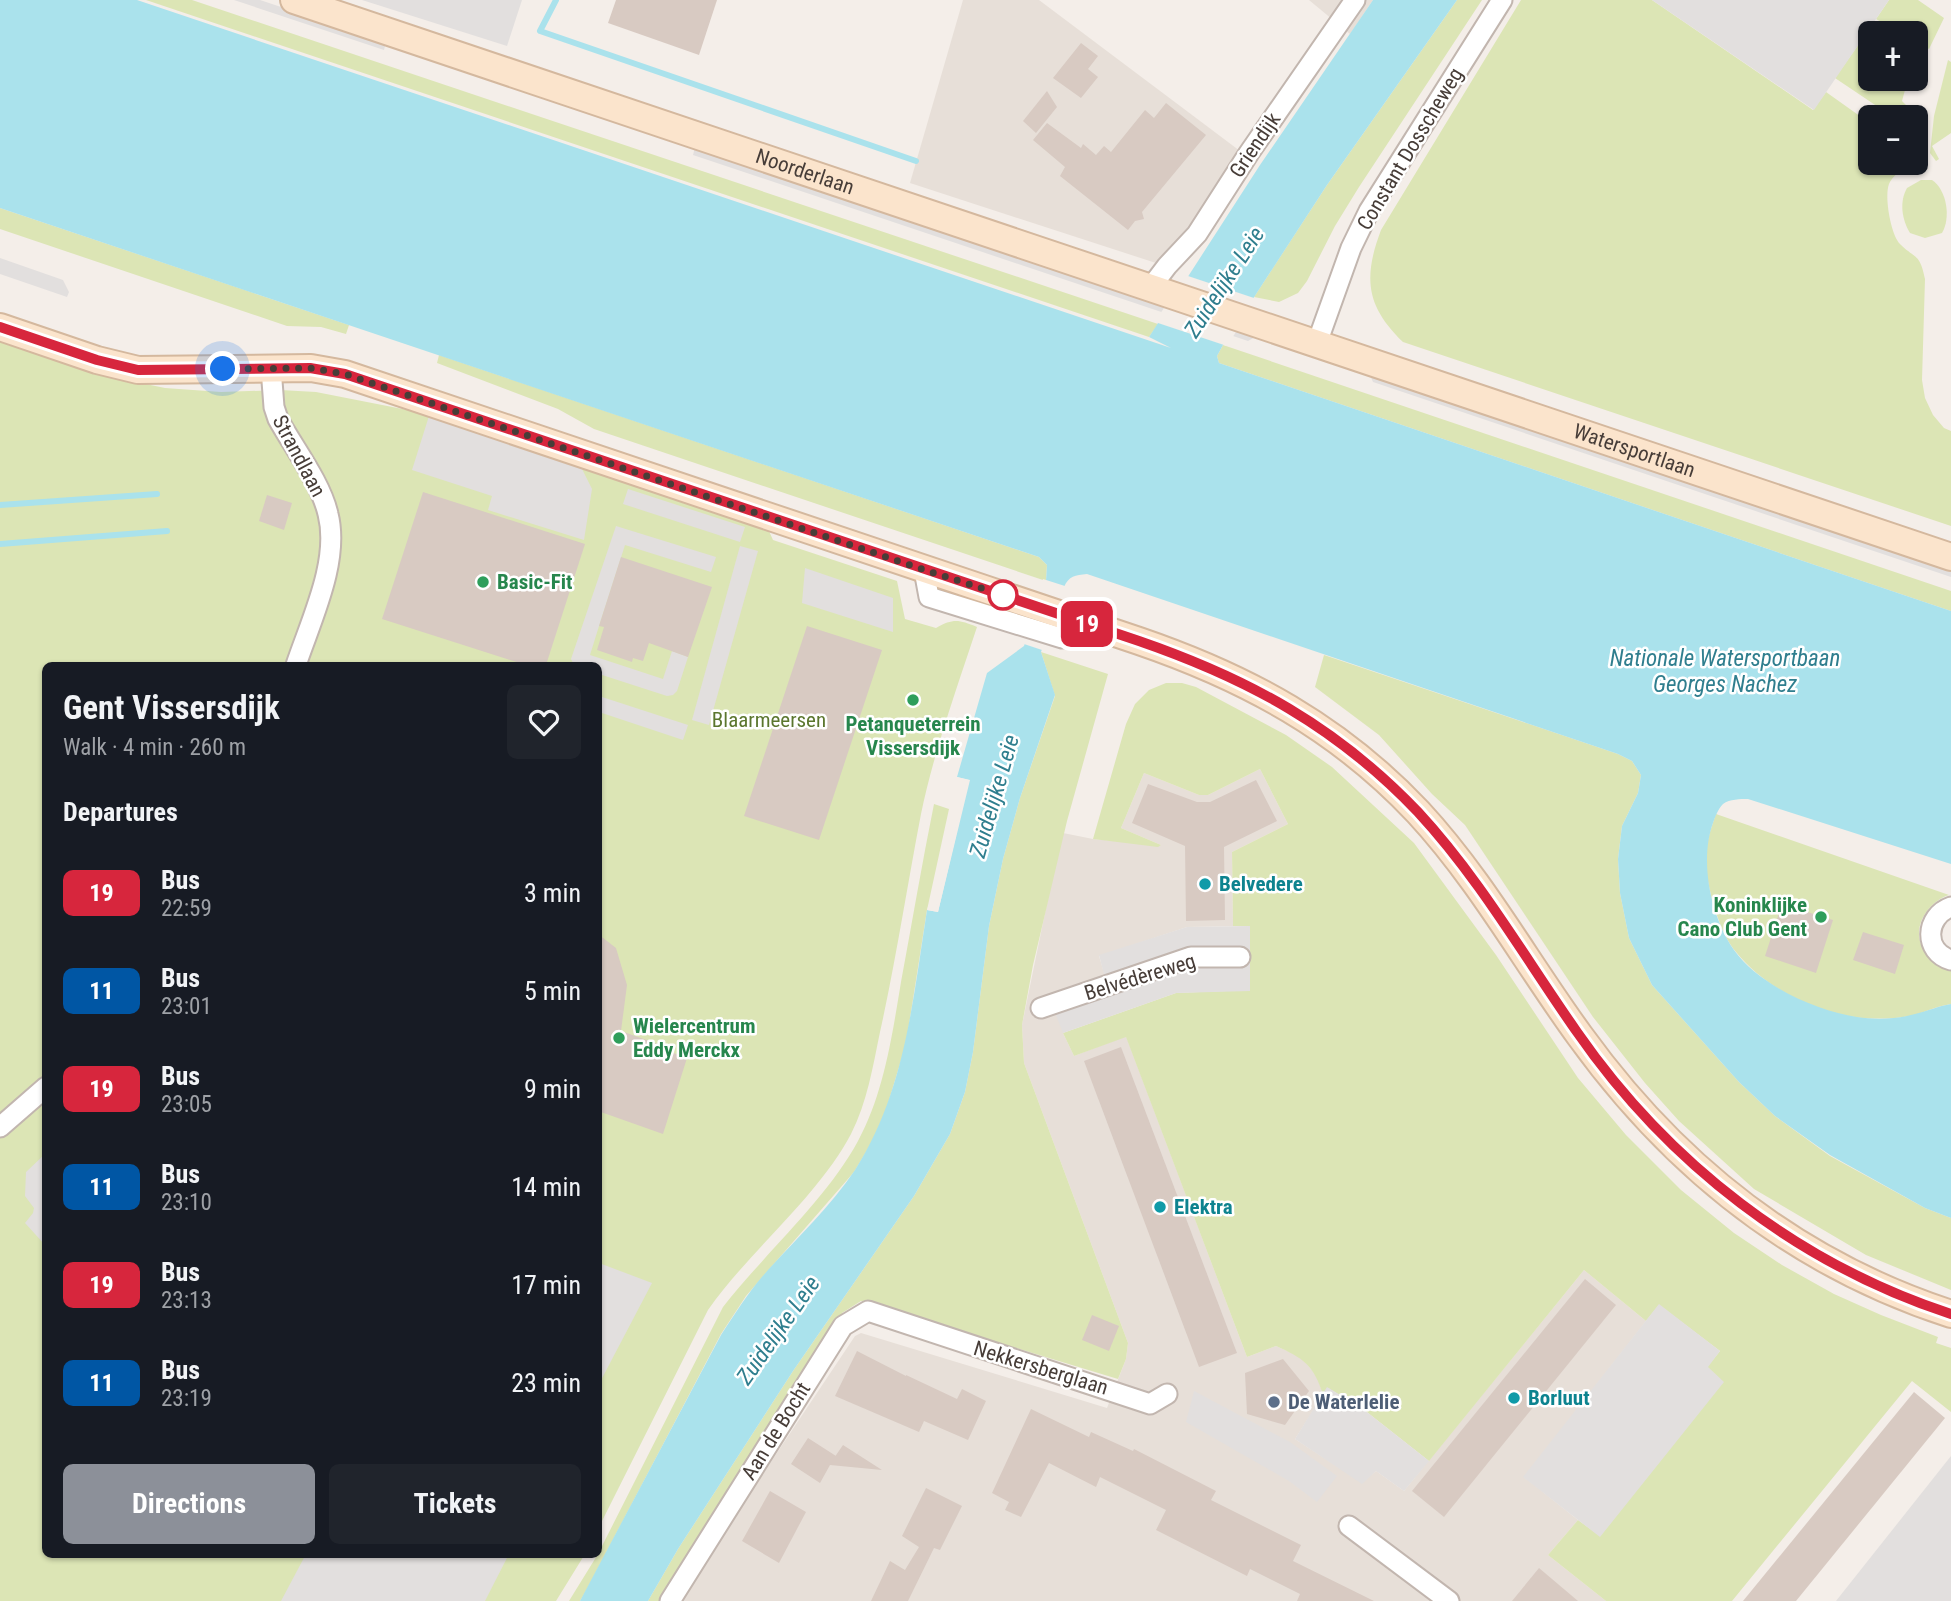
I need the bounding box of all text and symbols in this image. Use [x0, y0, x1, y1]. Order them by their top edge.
map controls [1858, 21, 1928, 175]
button: + [1858, 21, 1928, 91]
street label: Constant Dosscheweg [1352, 64, 1468, 234]
button: − [1858, 105, 1928, 175]
street label: Griendijk [1225, 108, 1286, 182]
street label: Noorderlaan [753, 144, 857, 199]
water label: Zuidelijke Leie [1178, 222, 1270, 343]
your location [205, 351, 240, 386]
street label: Strandlaan [268, 411, 330, 501]
street label: Watersportlaan [1570, 419, 1698, 482]
place label: Basic-Fit [497, 570, 572, 594]
marker: Basic-Fit [475, 574, 491, 590]
unlabelled marker [988, 580, 1018, 610]
line badge: 19 [1056, 601, 1118, 647]
text: 19 [1075, 610, 1099, 638]
water label: Nationale Watersportbaan Georges Nachez [1610, 645, 1840, 698]
button: heart [507, 685, 581, 759]
text: Gent Vissersdijk [63, 688, 280, 727]
marker: Petanqueterrein Vissersdijk [905, 692, 921, 708]
park label: Blaarmeersen [712, 708, 826, 732]
place label: Petanqueterrein Vissersdijk [845, 712, 981, 760]
water label: Zuidelijke Leie [964, 732, 1025, 862]
text: Walk · 4 min · 260 m [63, 734, 246, 761]
text: Departures [63, 797, 178, 827]
text: Bus [161, 865, 200, 895]
place label: Belvedere [1219, 872, 1303, 896]
marker: Belvedere [1197, 876, 1213, 892]
text: 3 min [524, 878, 581, 908]
text: 19 [89, 879, 114, 907]
place label: Koninklijke Cano Club Gent [1678, 893, 1807, 941]
text: 22:59 [161, 895, 212, 922]
marker: Koninklijke Cano Club Gent [1813, 909, 1829, 925]
street label: Belvédèreweg [1082, 949, 1198, 1005]
text: Bus [161, 963, 200, 993]
text: 5 min [524, 976, 581, 1006]
text: 11 [89, 977, 114, 1005]
text: 23:01 [161, 993, 212, 1020]
place label: Wielercentrum Eddy Merckx [633, 1014, 756, 1062]
marker: Wielercentrum Eddy Merckx [611, 1030, 627, 1046]
text: Bus [161, 1061, 200, 1091]
text: 9 min [524, 1074, 581, 1104]
text: 19 [89, 1075, 114, 1103]
text: 23:05 [161, 1091, 212, 1118]
text: Bus [161, 1159, 200, 1189]
text: 14 min [511, 1172, 581, 1202]
text: 11 [89, 1173, 114, 1201]
text: 23:10 [161, 1189, 212, 1216]
place label: Elektra [1174, 1195, 1233, 1219]
marker: Elektra [1152, 1199, 1168, 1215]
text: Bus [161, 1257, 200, 1287]
text: 17 min [511, 1270, 581, 1300]
text: 19 [89, 1271, 114, 1299]
water label: Zuidelijke Leie [731, 1271, 826, 1391]
text: 23:13 [161, 1287, 212, 1314]
street label: Nekkersberglaan [971, 1336, 1111, 1400]
text: Bus [161, 1355, 200, 1385]
text: 23 min [511, 1368, 581, 1398]
text: 11 [89, 1369, 114, 1397]
street label: Aan de Bocht [737, 1378, 815, 1484]
text: 23:19 [161, 1385, 212, 1412]
place label: Borluut [1528, 1386, 1590, 1410]
place label: De Waterlelie [1288, 1390, 1399, 1414]
marker: Borluut [1506, 1390, 1522, 1406]
marker: De Waterlelie [1266, 1394, 1282, 1410]
button: Directions [63, 1464, 315, 1544]
button: Tickets [329, 1464, 581, 1544]

